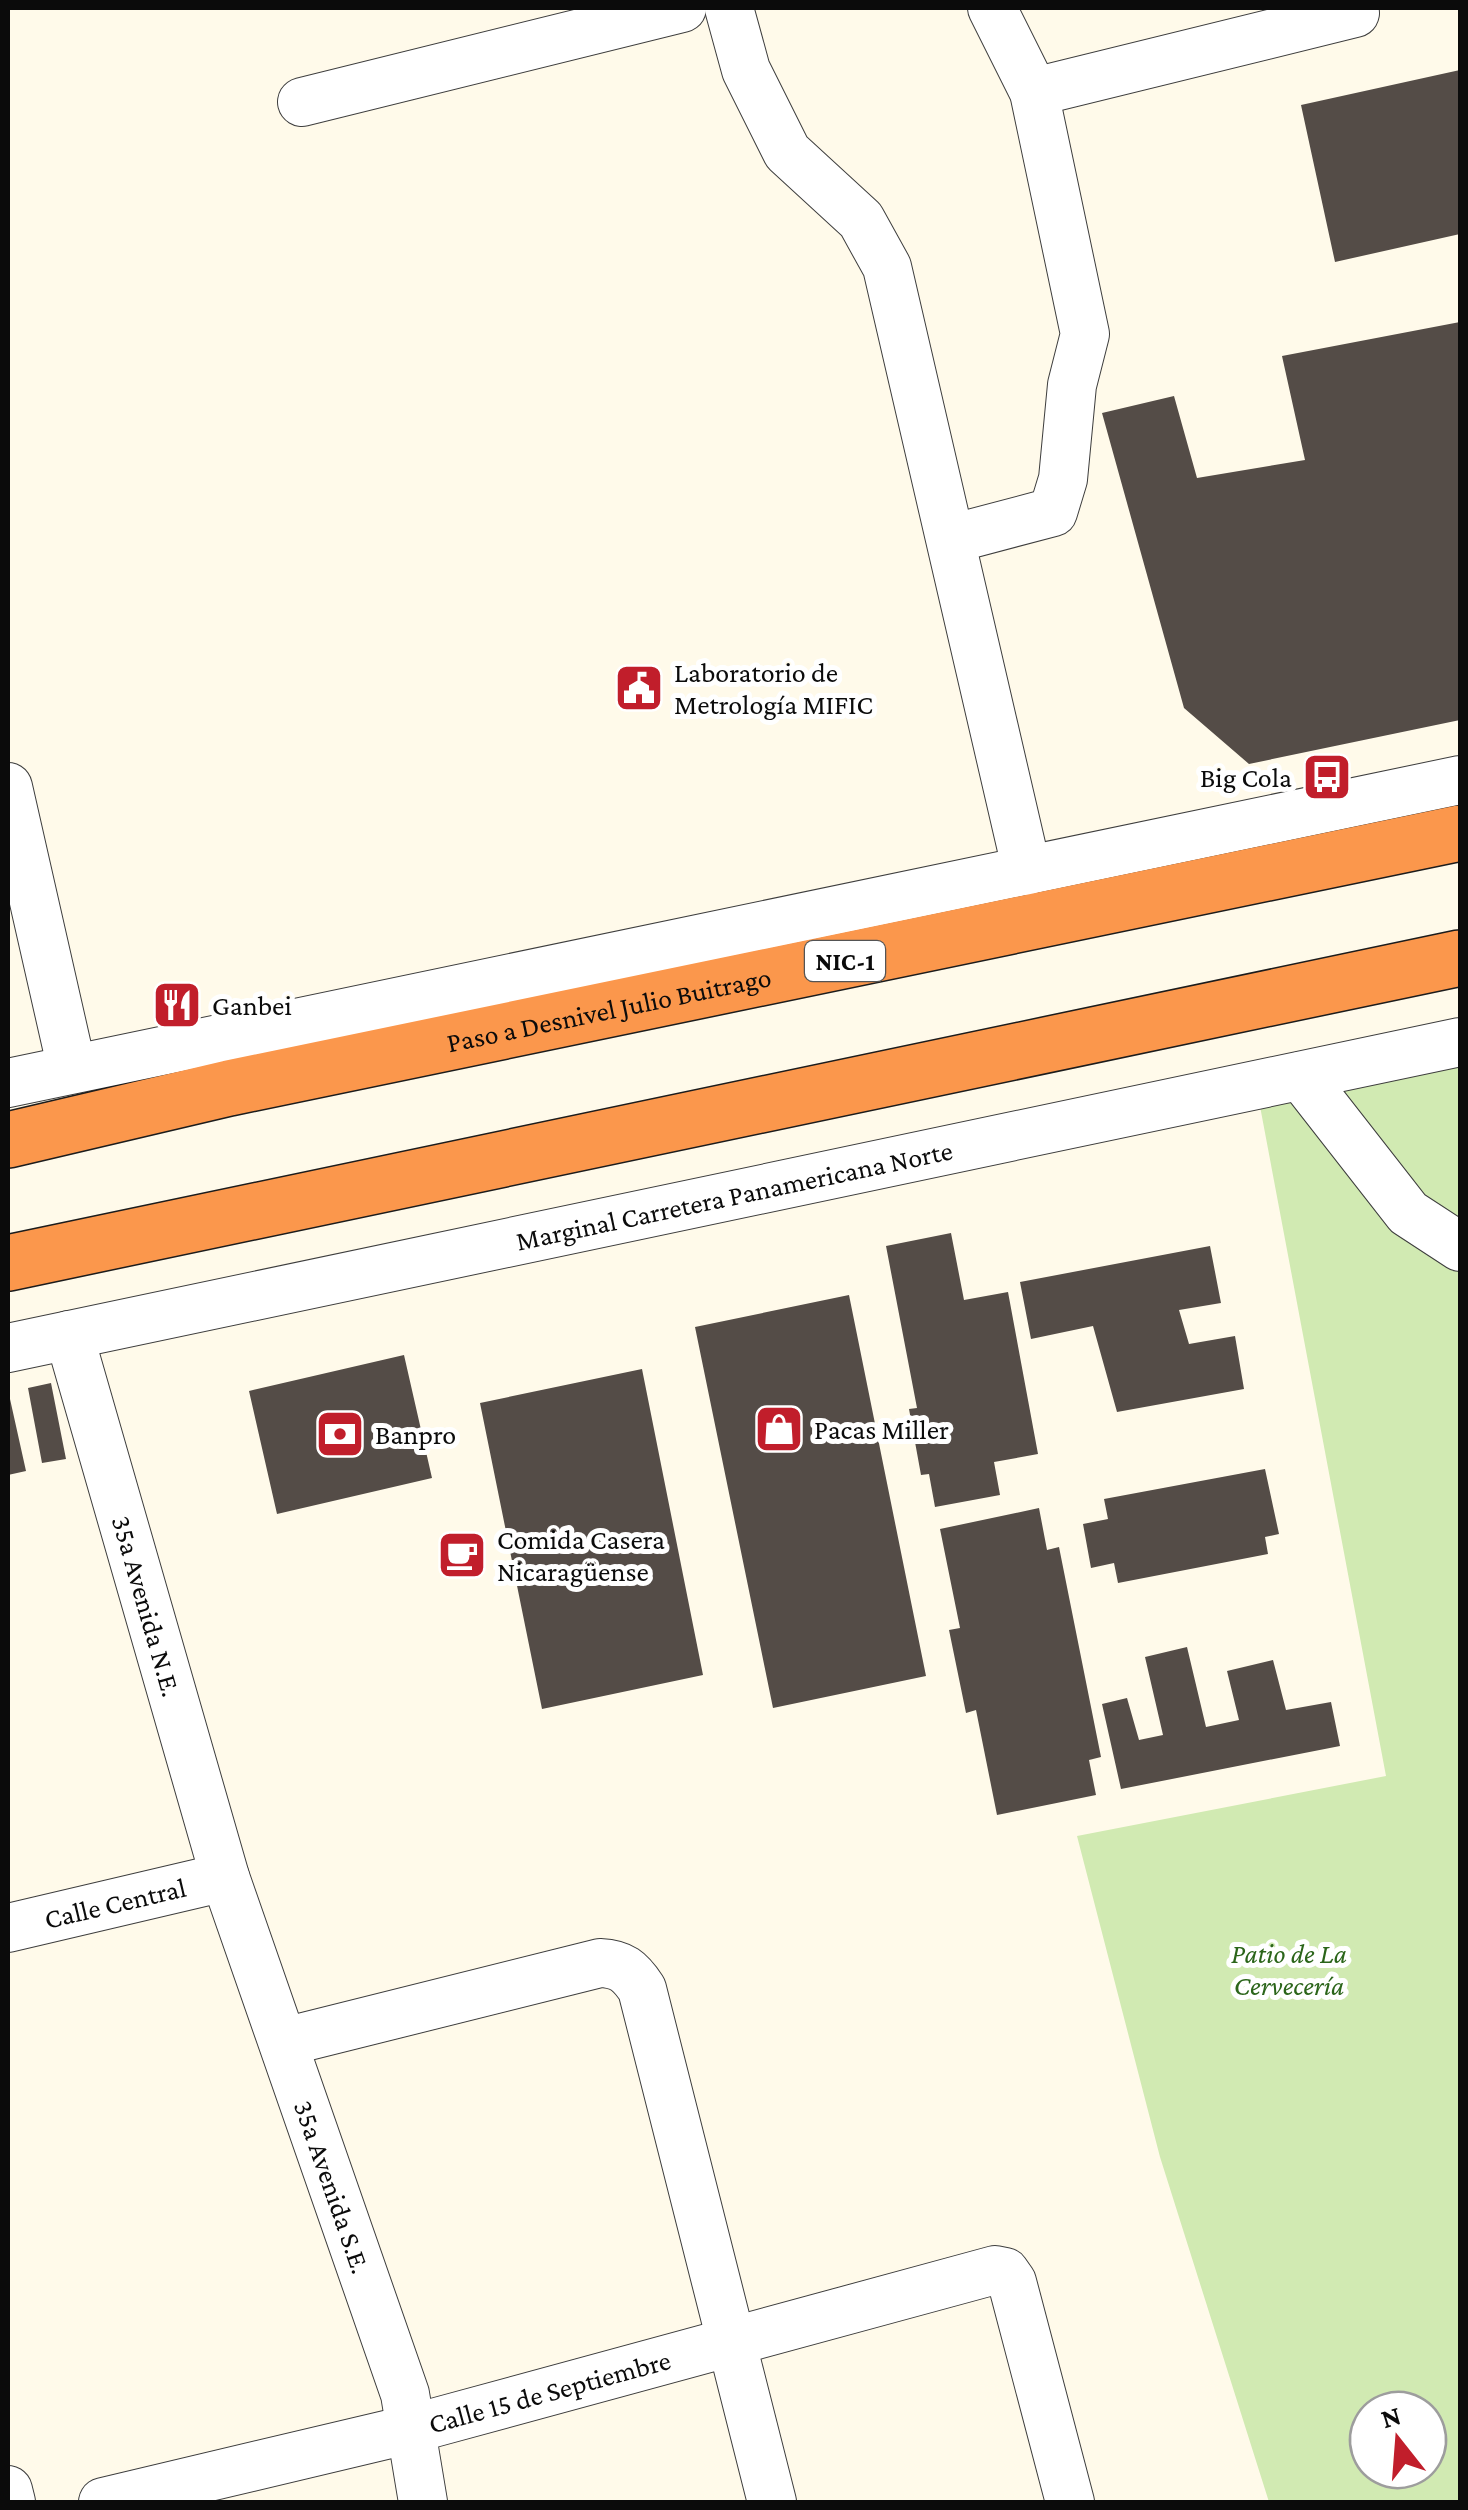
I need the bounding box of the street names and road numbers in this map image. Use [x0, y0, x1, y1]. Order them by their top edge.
road number: NIC-1 [805, 941, 885, 981]
street label: Paso a Desnivel Julio Buitrago [444, 961, 774, 1058]
street label: Marginal Carretera Panamericana Norte [513, 1134, 955, 1257]
street label: 35a Avenida N.E. [106, 1512, 187, 1700]
street label: Calle Central [41, 1872, 189, 1935]
street label: 35a Avenida S.E. [288, 2096, 377, 2278]
street label: Calle 15 de Septiembre [425, 2344, 674, 2439]

